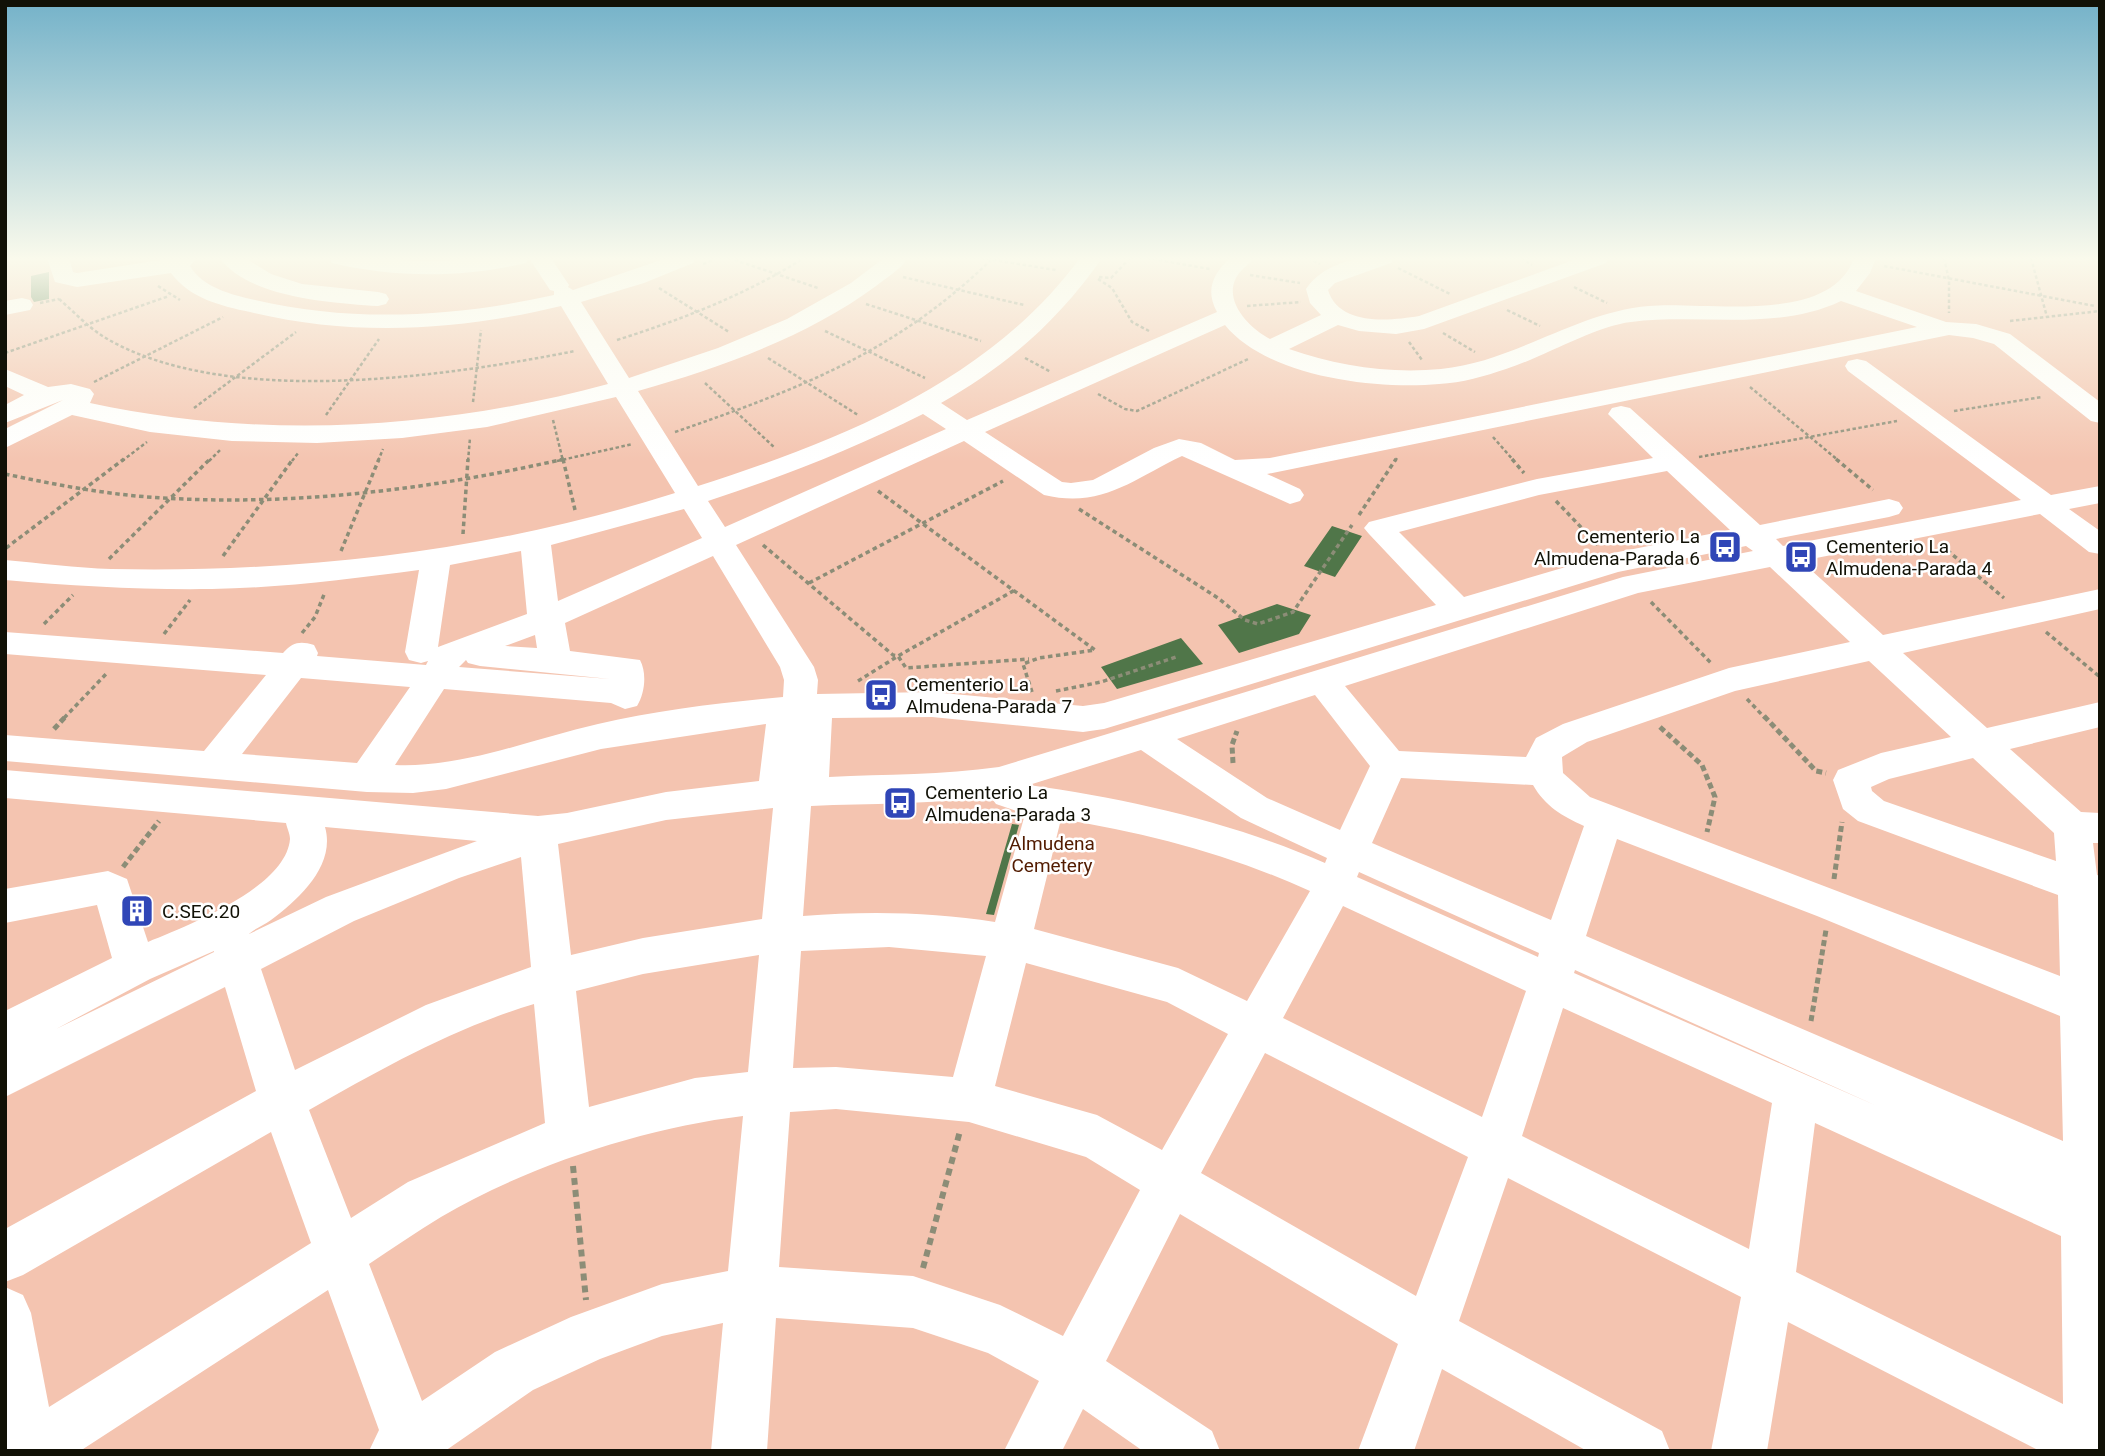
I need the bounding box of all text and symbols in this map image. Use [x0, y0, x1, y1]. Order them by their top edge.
place label: Cementerio La Almudena-Parada 6 [1534, 525, 1700, 570]
bus stop icon: Cementerio La Almudena-Parada 6 [1706, 528, 1744, 566]
place label: Cementerio La Almudena-Parada 4 [1826, 535, 1992, 580]
bus stop icon: Cementerio La Almudena-Parada 4 [1782, 538, 1820, 576]
place label: Cementerio La Almudena-Parada 7 [906, 673, 1072, 718]
bus stop icon: Cementerio La Almudena-Parada 7 [862, 676, 900, 714]
place label: Cementerio La Almudena-Parada 3 [925, 781, 1091, 826]
bus stop icon: Cementerio La Almudena-Parada 3 [881, 784, 919, 822]
park label: Almudena Cemetery [1009, 832, 1095, 877]
building icon: C.SEC.20 [118, 892, 156, 930]
place label: C.SEC.20 [162, 900, 240, 923]

